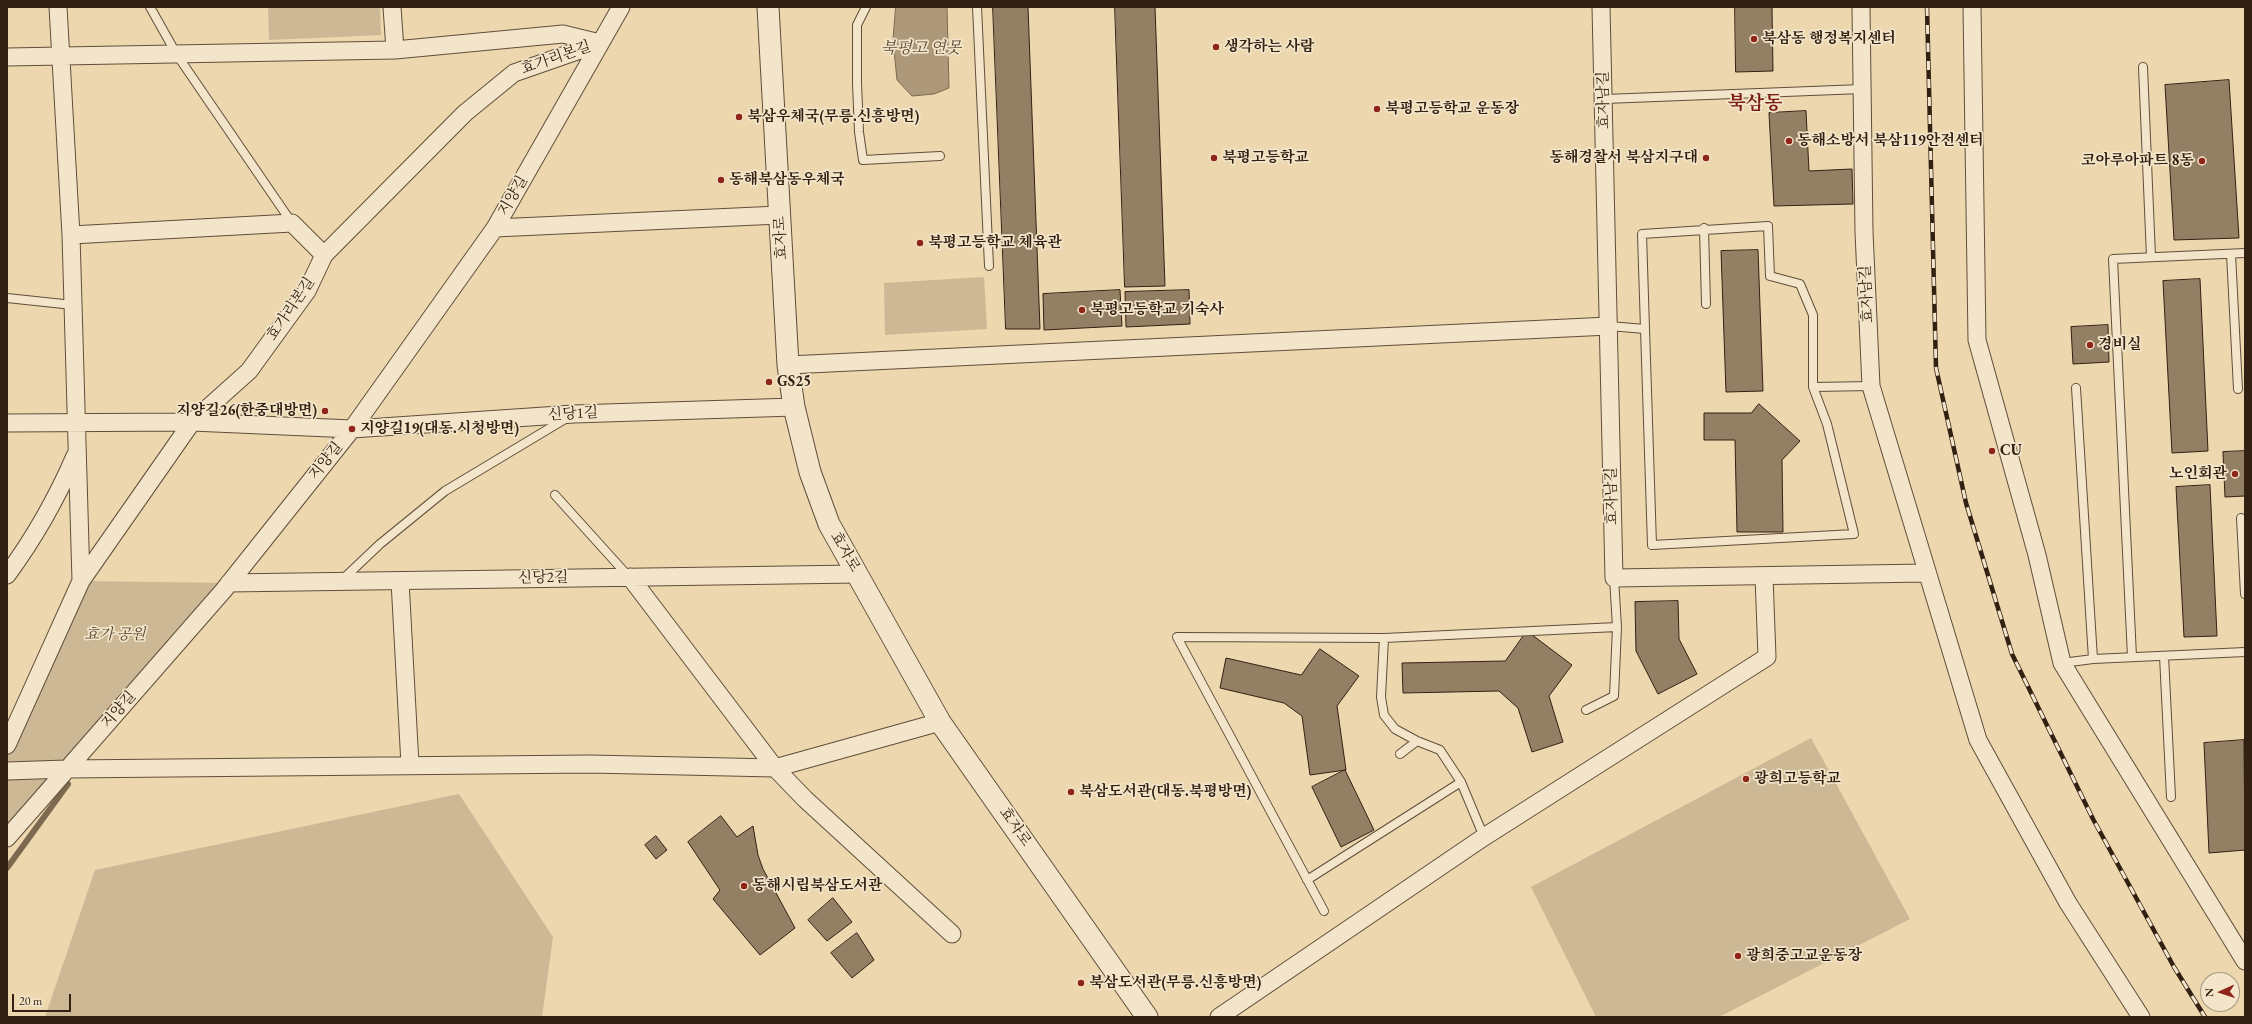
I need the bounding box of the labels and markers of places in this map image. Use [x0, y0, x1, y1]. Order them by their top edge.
place label: 북삼동 행정복지센터 [1762, 30, 1896, 48]
marker: 북삼동 행정복지센터 [1749, 34, 1759, 44]
place label: 생각하는 사람 [1224, 38, 1314, 56]
marker: 생각하는 사람 [1211, 42, 1221, 52]
place label: 북평고등학교 운동장 [1385, 100, 1519, 118]
marker: 북평고등학교 운동장 [1372, 104, 1382, 114]
place label: 북삼우체국(무릉.신흥방면) [747, 108, 919, 126]
marker: 북삼우체국(무릉.신흥방면) [734, 112, 744, 122]
place label: 동해소방서 북삼119안전센터 [1797, 132, 1984, 150]
marker: 동해소방서 북삼119안전센터 [1784, 136, 1794, 146]
place label: 북평고등학교 [1222, 149, 1309, 167]
place label: 동해경찰서 북삼지구대 [1550, 149, 1698, 167]
place label: 코아루아파트 8동 [2081, 152, 2194, 170]
marker: 북평고등학교 [1209, 153, 1219, 163]
marker: 동해경찰서 북삼지구대 [1701, 153, 1711, 163]
marker: 코아루아파트 8동 [2197, 156, 2207, 166]
place label: 동해북삼동우체국 [729, 171, 845, 189]
marker: 동해북삼동우체국 [716, 175, 726, 185]
place label: 북평고등학교 체육관 [928, 234, 1062, 252]
marker: 북평고등학교 체육관 [915, 238, 925, 248]
place label: 북평고등학교 기숙사 [1090, 301, 1224, 319]
marker: 북평고등학교 기숙사 [1077, 305, 1087, 315]
place label: 경비실 [2098, 336, 2141, 354]
marker: 경비실 [2085, 340, 2095, 350]
place label: GS25 [777, 373, 811, 391]
marker: GS25 [764, 377, 774, 387]
place label: 지양길26(한중대방면) [176, 402, 317, 420]
marker: 지양길26(한중대방면) [320, 406, 330, 416]
place label: 지양길19(대동.시청방면) [360, 420, 519, 438]
marker: 지양길19(대동.시청방면) [347, 424, 357, 434]
place label: CU [2000, 442, 2022, 460]
marker: CU [1987, 446, 1997, 456]
place label: 노인회관 [2169, 465, 2227, 483]
marker: 노인회관 [2230, 469, 2240, 479]
place label: 광희고등학교 [1754, 770, 1841, 788]
marker: 광희고등학교 [1741, 774, 1751, 784]
place label: 북삼도서관(대동.북평방면) [1079, 783, 1251, 801]
marker: 북삼도서관(대동.북평방면) [1066, 787, 1076, 797]
place label: 동해시립북삼도서관 [752, 877, 882, 895]
marker: 동해시립북삼도서관 [739, 881, 749, 891]
place label: 광희중고교운동장 [1746, 947, 1862, 965]
marker: 광희중고교운동장 [1733, 951, 1743, 961]
place label: 북삼도서관(무릉.신흥방면) [1089, 974, 1261, 992]
marker: 북삼도서관(무릉.신흥방면) [1076, 978, 1086, 988]

